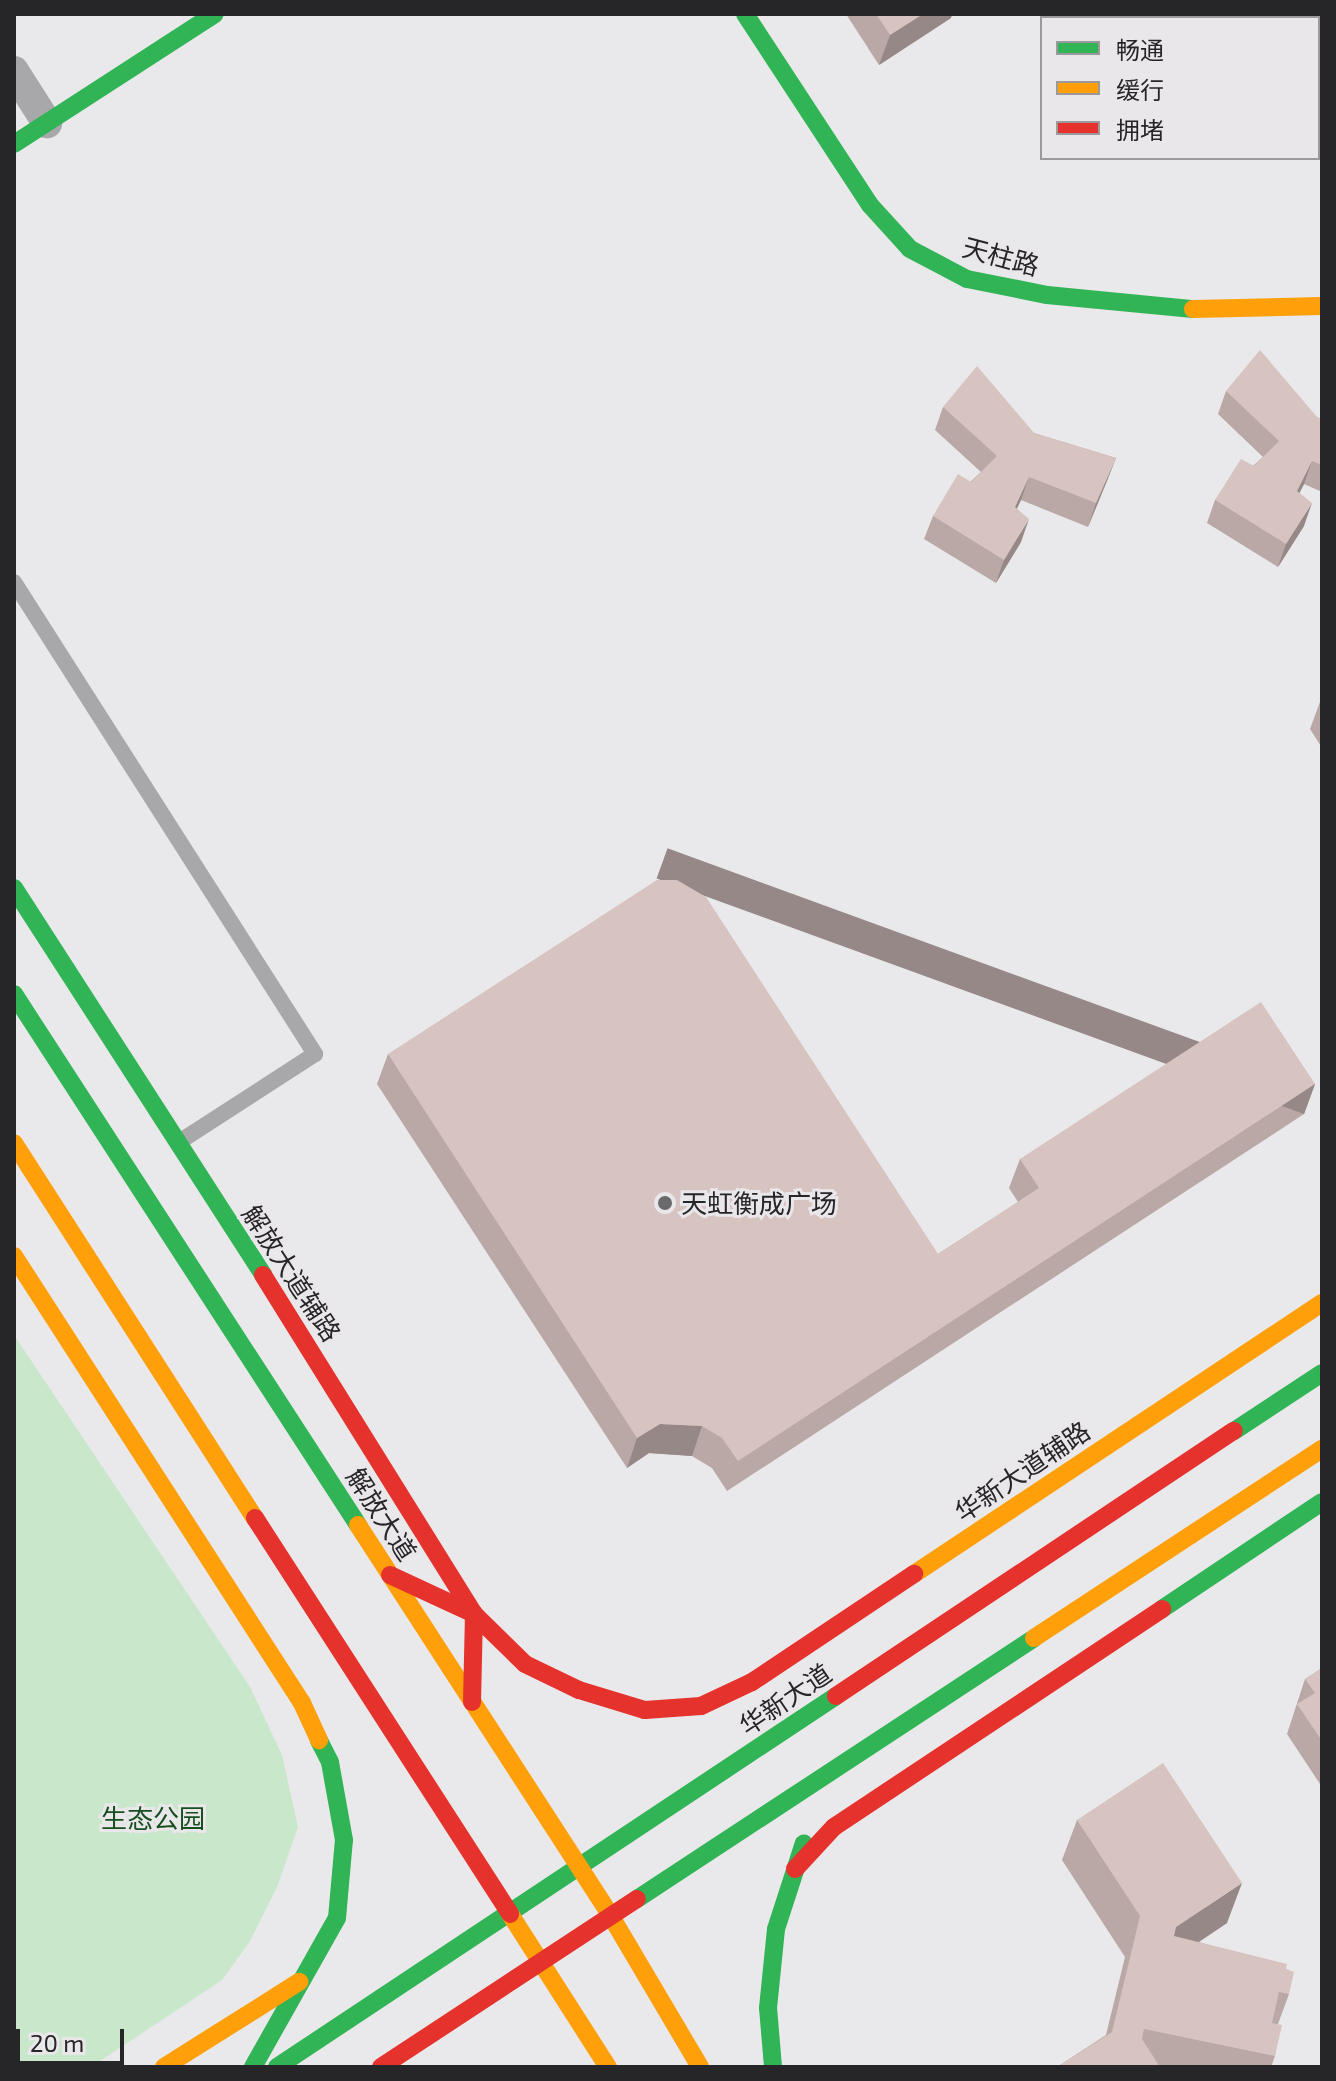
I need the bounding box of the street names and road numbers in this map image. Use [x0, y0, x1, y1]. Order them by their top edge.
street label: 天柱路 [959, 231, 1043, 281]
street label: 解放大道辅路 [236, 1199, 348, 1347]
street label: 华新大道辅路 [949, 1414, 1095, 1528]
street label: 解放大道 [341, 1462, 423, 1566]
street label: 华新大道 [733, 1657, 837, 1741]

